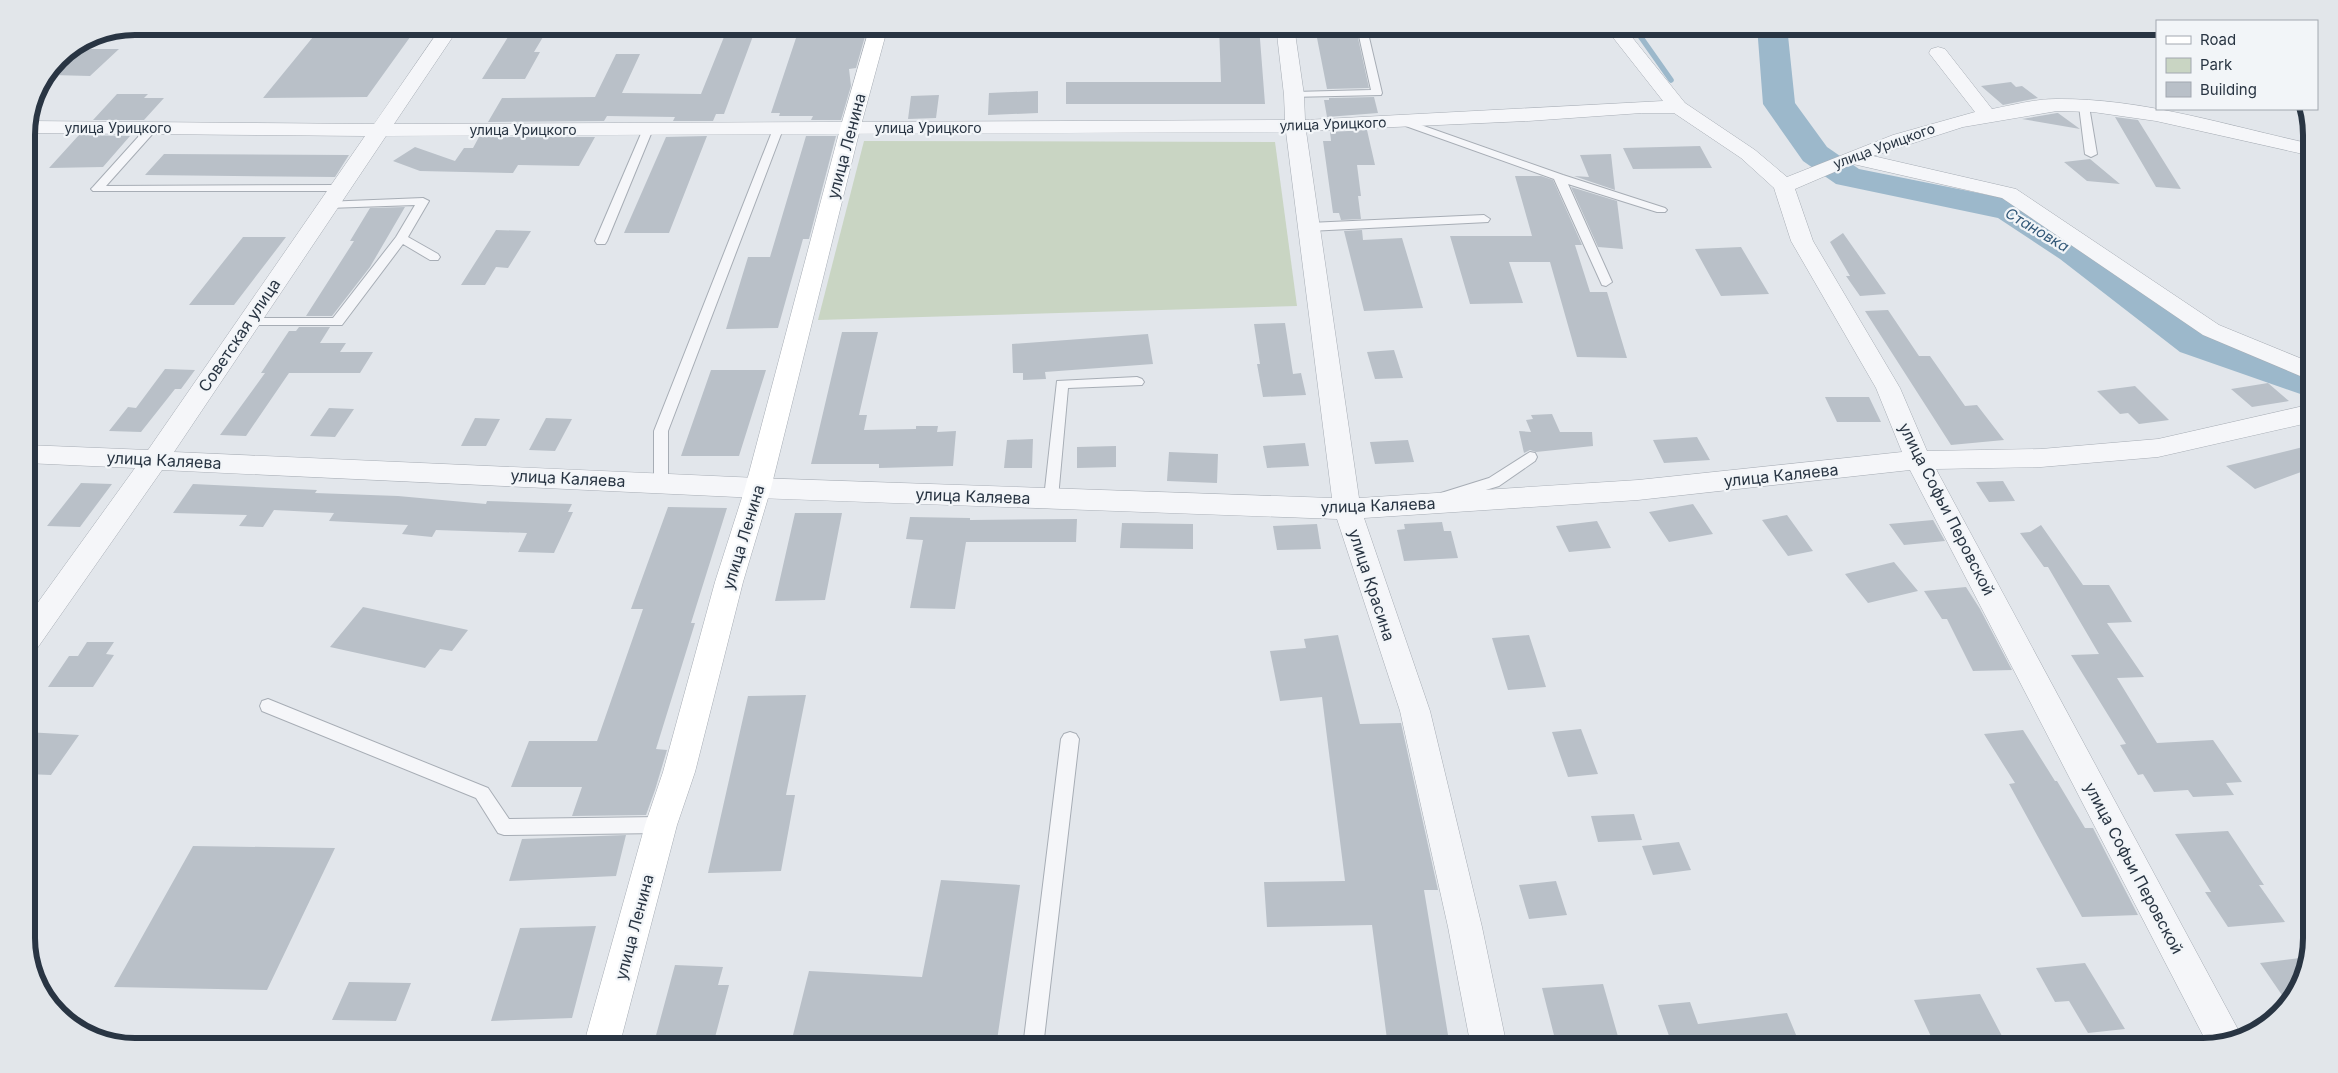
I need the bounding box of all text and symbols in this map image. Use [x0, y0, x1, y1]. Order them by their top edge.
legend [2156, 20, 2318, 110]
text: Road [2200, 30, 2236, 49]
text: Park [2200, 55, 2233, 74]
text: Building [2200, 80, 2257, 99]
street label: улица Ленина [822, 91, 870, 201]
street label: улица Урицкого [1279, 113, 1387, 134]
street label: улица Урицкого [64, 119, 172, 136]
street label: улица Урицкого [874, 119, 982, 136]
street label: улица Урицкого [1831, 119, 1937, 172]
street label: улица Урицкого [469, 121, 577, 138]
water label: Становка [2002, 203, 2073, 256]
street label: Советская улица [194, 274, 284, 396]
street label: улица Софьи Перовской [1895, 419, 1999, 599]
street label: улица Каляева [106, 447, 222, 473]
street label: улица Каляева [1723, 459, 1839, 491]
street label: улица Каляева [510, 465, 626, 491]
street label: улица Ленина [718, 482, 768, 592]
street label: улица Каляева [915, 484, 1031, 508]
street label: улица Каляева [1320, 493, 1436, 517]
street label: улица Красина [1344, 526, 1400, 644]
street label: улица Софьи Перовской [2080, 779, 2188, 957]
street label: улица Ленина [610, 872, 658, 982]

